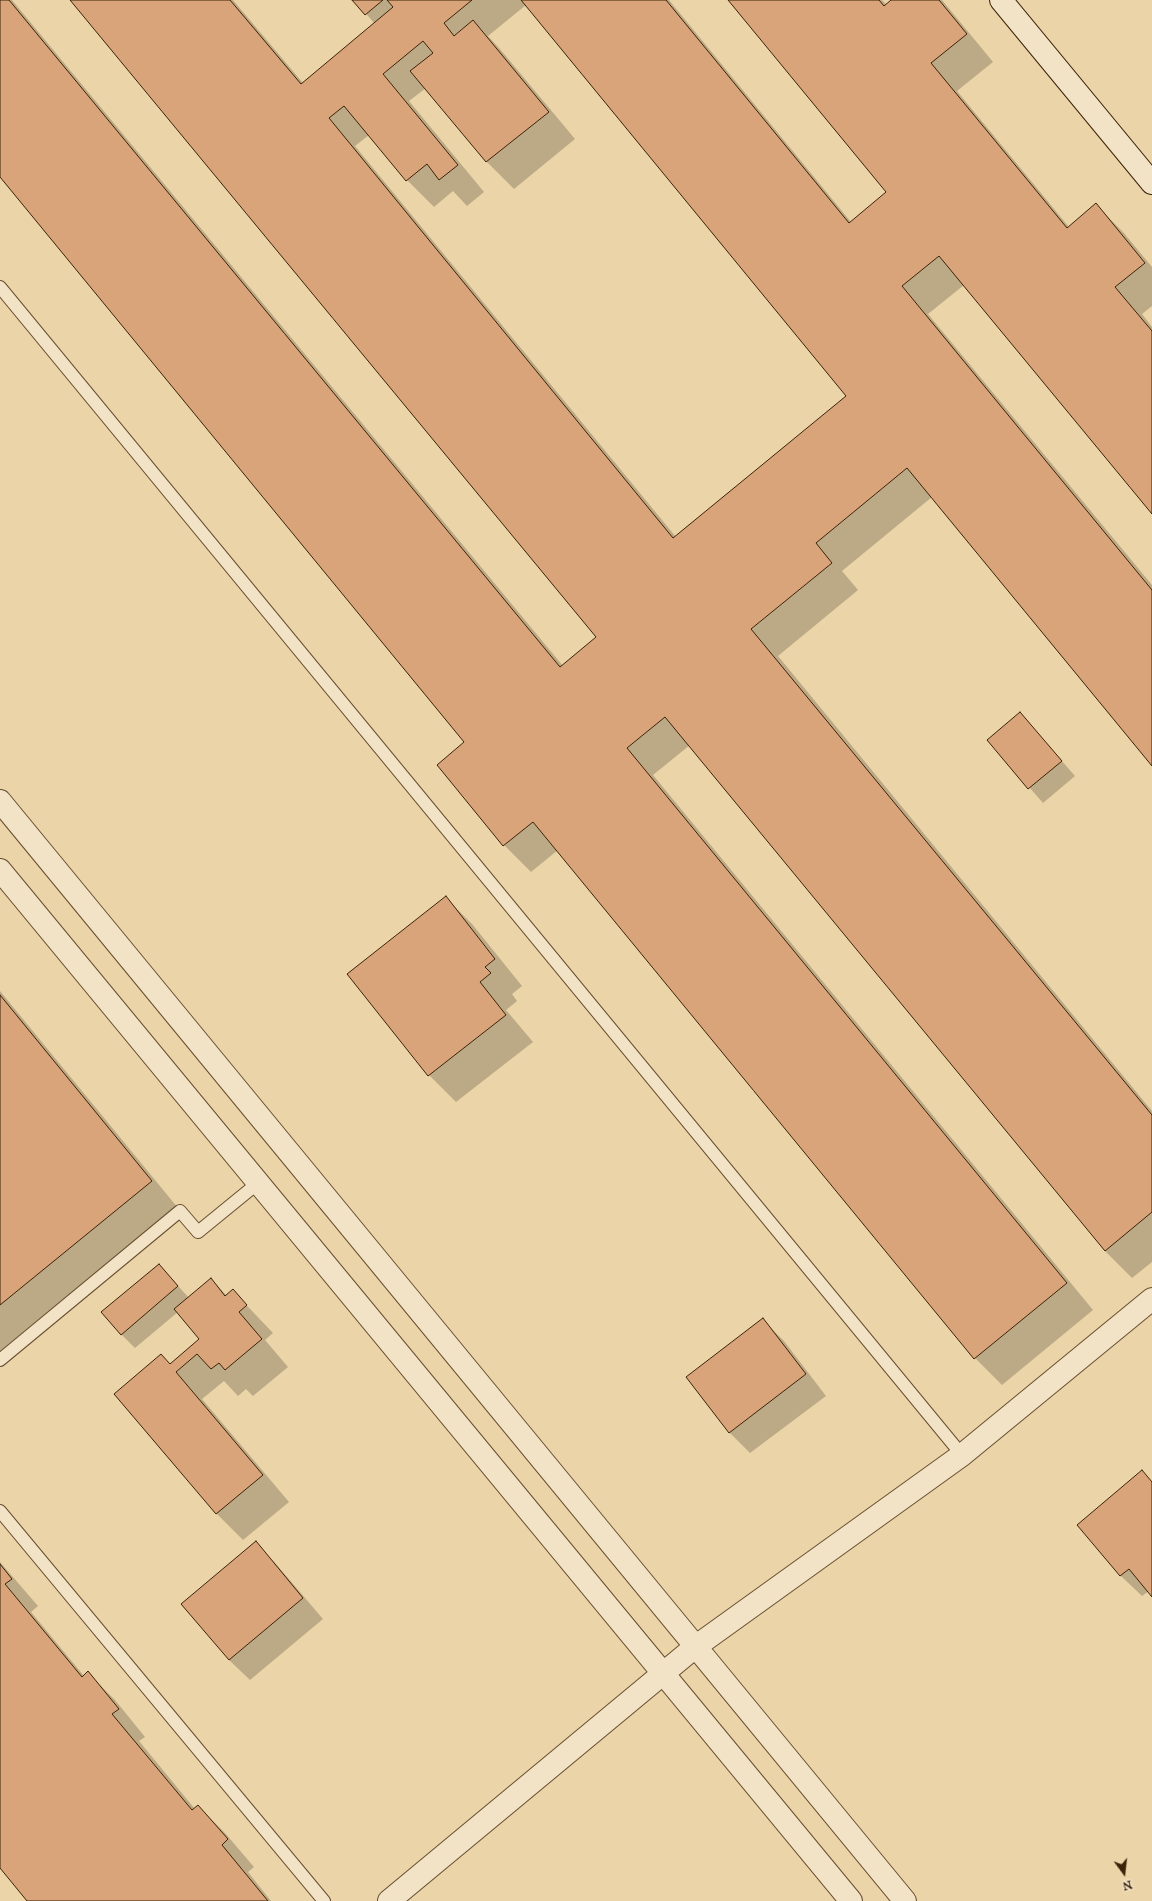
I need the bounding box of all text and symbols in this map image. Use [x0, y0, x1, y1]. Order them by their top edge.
north arrow [1104, 1853, 1144, 1893]
text: N [1121, 1878, 1133, 1893]

